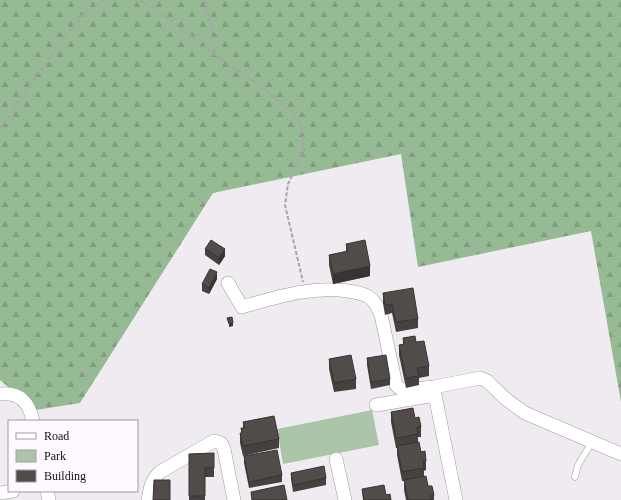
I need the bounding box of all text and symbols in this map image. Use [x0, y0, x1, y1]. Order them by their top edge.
legend [8, 420, 138, 492]
text: Road [44, 429, 69, 443]
text: Park [44, 449, 66, 463]
text: Building [44, 469, 86, 483]

